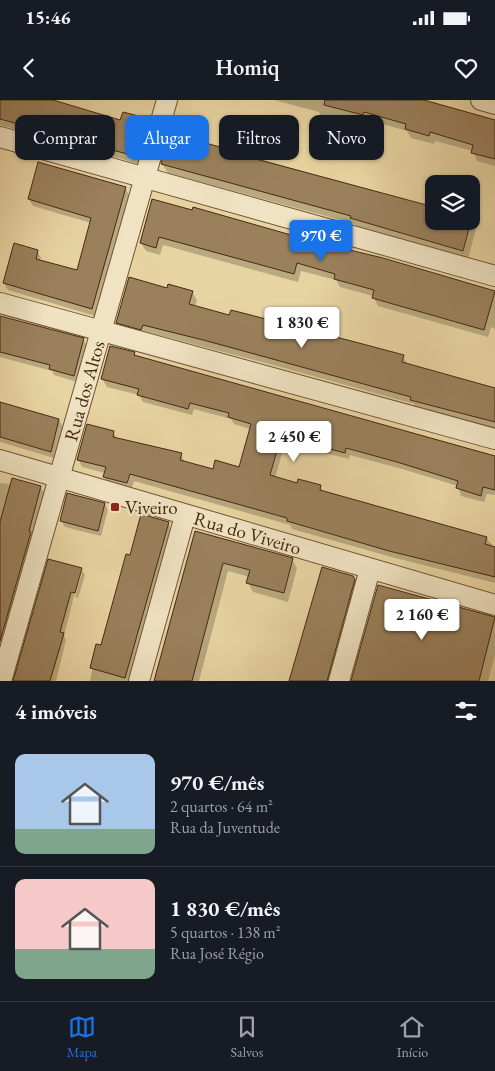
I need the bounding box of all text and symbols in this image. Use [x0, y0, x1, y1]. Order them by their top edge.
text: 15:46 [25, 5, 71, 30]
text: Homiq [215, 53, 280, 82]
icon: back [15, 54, 43, 82]
icon: heart [452, 54, 480, 82]
chip: Comprar [15, 115, 115, 160]
chip: Alugar [125, 115, 209, 160]
chip: Filtros [219, 115, 299, 160]
chip: Novo [309, 115, 384, 160]
map controls [425, 175, 480, 230]
button: layers [425, 175, 480, 230]
pin: 970 € [286, 220, 356, 262]
text: 970 € [301, 225, 342, 246]
pin: 1 830 € [256, 306, 348, 349]
text: 1 830 € [275, 312, 329, 333]
street label: Rua dos Altos [58, 338, 111, 444]
pin: 2 450 € [248, 420, 340, 463]
text: 2 450 € [267, 426, 321, 447]
place label: Viveiro [125, 495, 178, 520]
marker: Viveiro [109, 501, 121, 513]
street label: Rua do Viveiro [191, 505, 304, 561]
pin: 2 160 € [376, 598, 468, 641]
text: 2 160 € [395, 604, 449, 625]
icon: filters [452, 697, 480, 725]
text: 4 imóveis [15, 698, 97, 725]
text: 970 €/mês [170, 769, 264, 796]
icon: home [55, 774, 115, 834]
text: 2 quartos · 64 m² [170, 796, 273, 817]
text: Rua da Juventude [170, 817, 280, 838]
text: 1 830 €/mês [170, 895, 280, 922]
icon: home [55, 899, 115, 959]
text: 5 quartos · 138 m² [170, 922, 281, 943]
text: Rua José Régio [170, 943, 264, 964]
tab: Mapa [67, 1013, 97, 1061]
tab: Salvos [231, 1013, 263, 1061]
tab: Início [397, 1013, 428, 1061]

